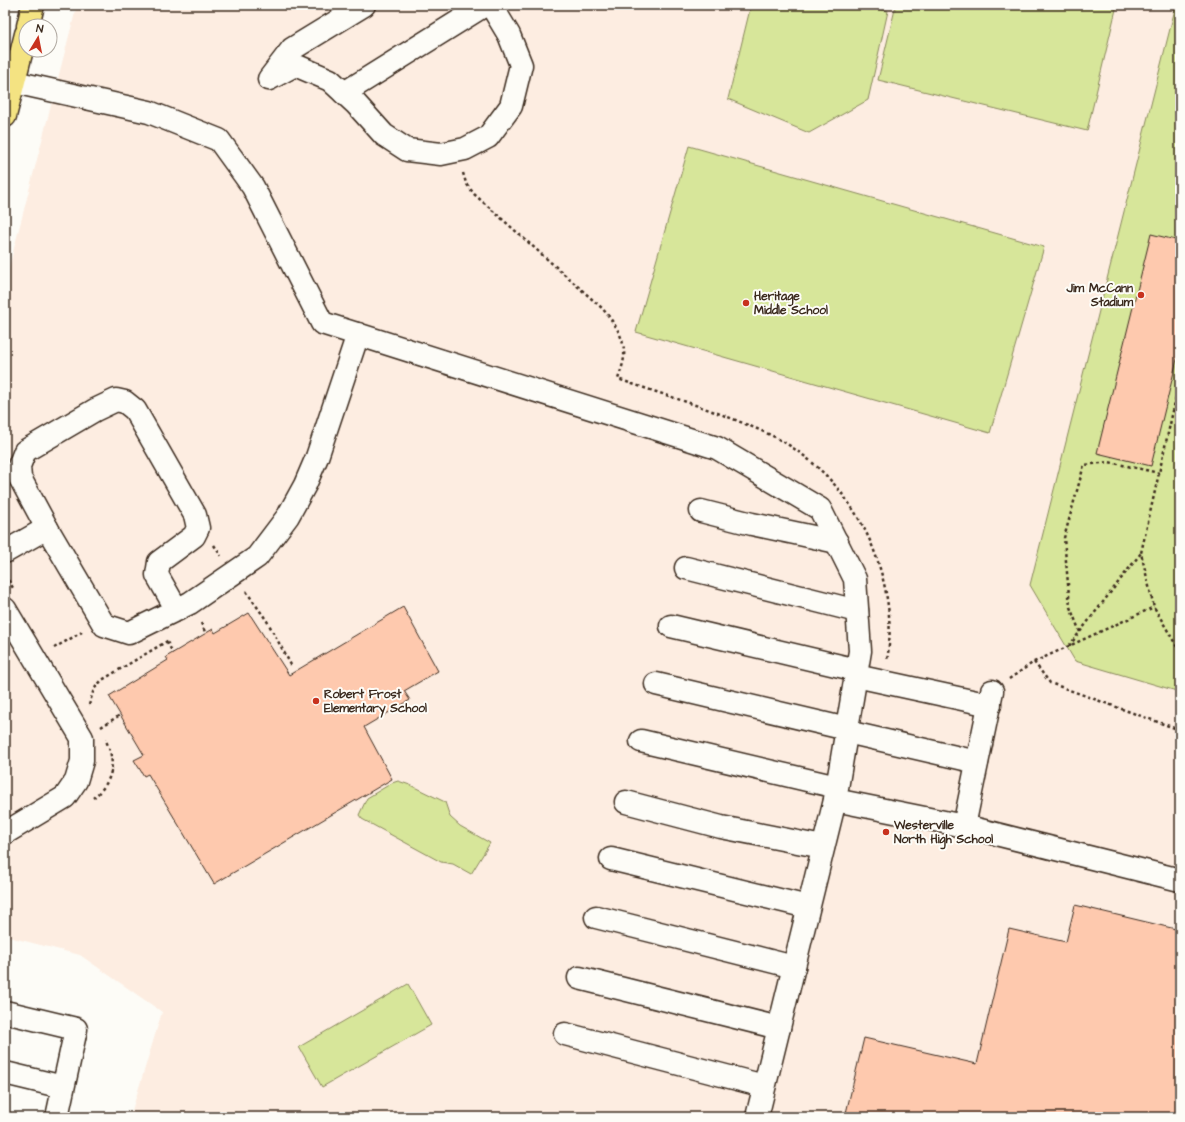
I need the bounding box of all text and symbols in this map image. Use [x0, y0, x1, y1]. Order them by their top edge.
north arrow [18, 18, 58, 58]
text: N [35, 21, 44, 37]
place label: Jim McCann Stadium [1066, 280, 1134, 311]
place label: Heritage Middle School [754, 288, 828, 319]
marker: Jim McCann Stadium [1136, 290, 1146, 300]
marker: Heritage Middle School [741, 298, 751, 308]
place label: Robert Frost Elementary School [324, 686, 427, 718]
marker: Robert Frost Elementary School [311, 696, 321, 706]
place label: Westerville North High School [893, 817, 993, 850]
marker: Westerville North High School [881, 827, 891, 837]

